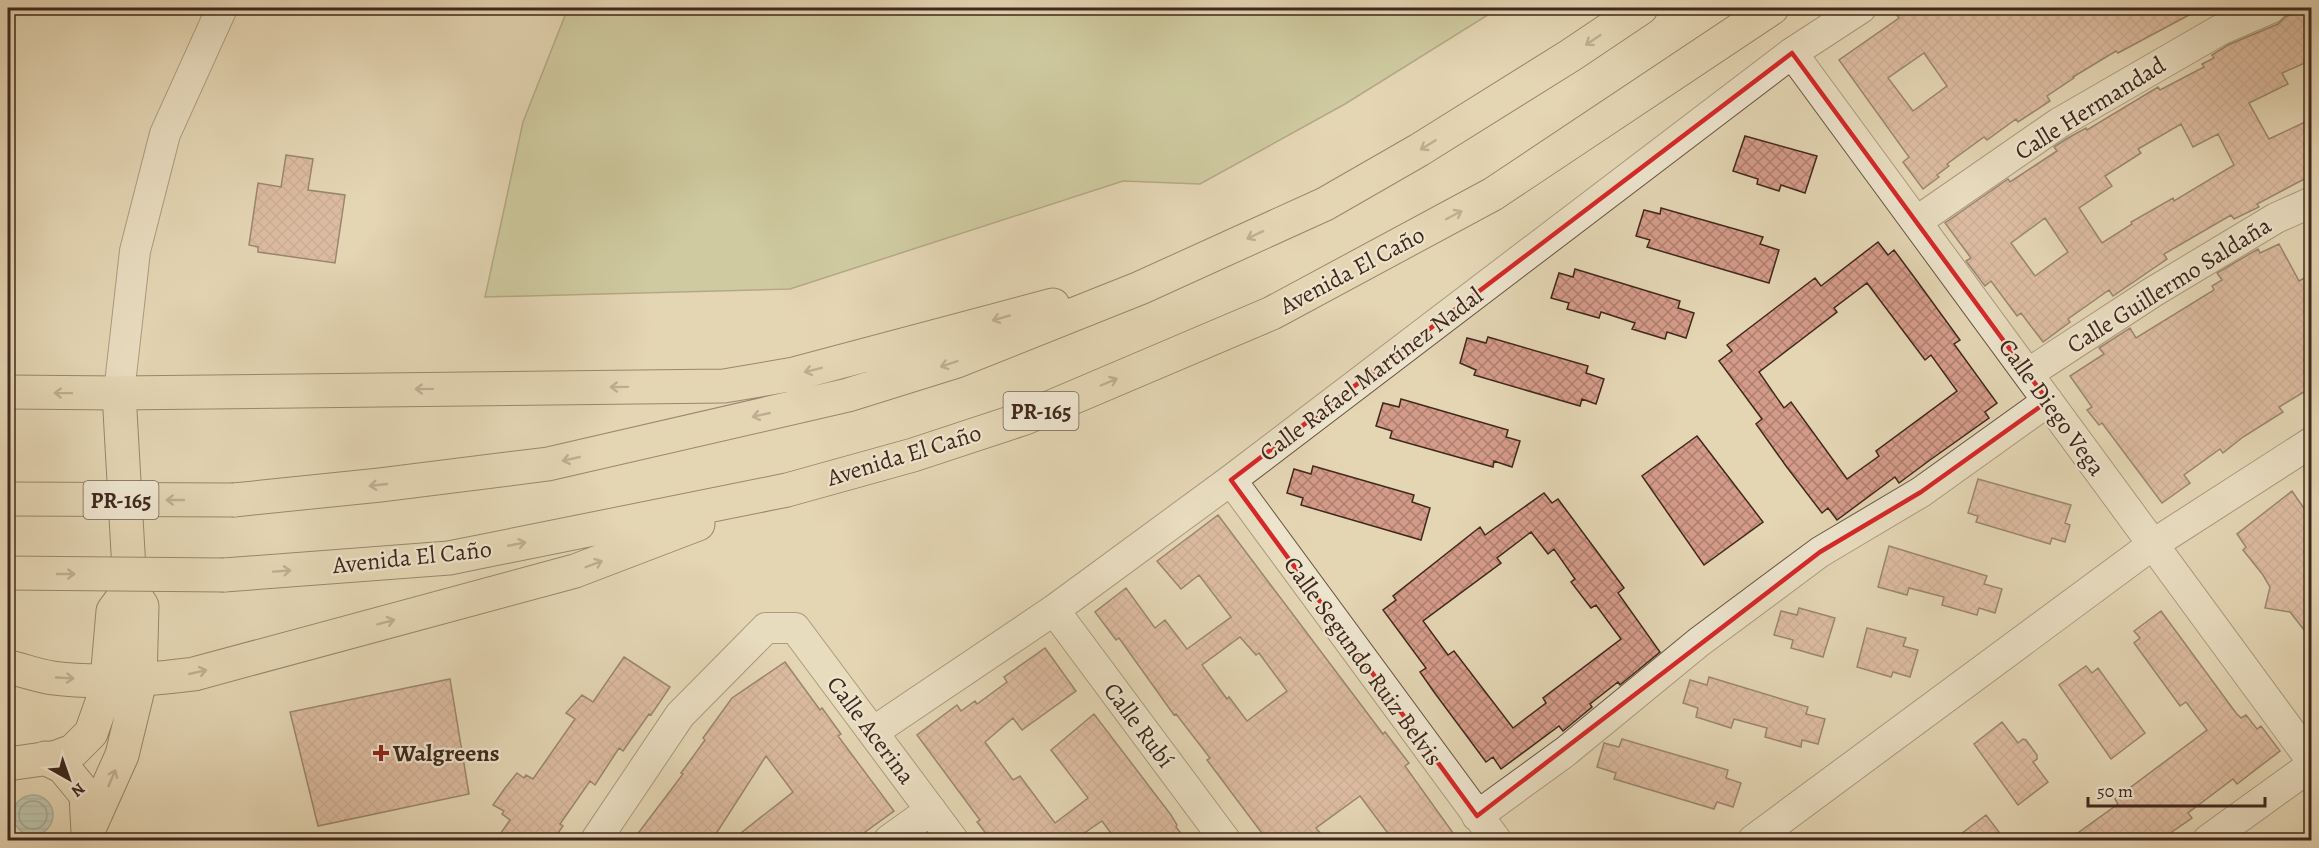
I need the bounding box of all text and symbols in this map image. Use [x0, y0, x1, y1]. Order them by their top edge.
one-way arrow [1585, 34, 1601, 46]
street label: Calle Hermandad [2008, 49, 2172, 167]
one-way arrow [1420, 139, 1437, 151]
one-way arrow [1445, 209, 1462, 221]
street label: Calle Guillermo Saldaña [2061, 209, 2278, 361]
street label: Avenida El Caño [1273, 218, 1430, 322]
one-way arrow [1247, 230, 1265, 242]
street label: Calle Rafael Martínez Nadal [1253, 279, 1489, 469]
one-way arrow [992, 313, 1011, 324]
street label: Calle Diego Vega [1991, 332, 2113, 483]
one-way arrow [940, 359, 959, 370]
one-way arrow [804, 364, 823, 376]
one-way arrow [1099, 376, 1118, 387]
one-way arrow [610, 381, 630, 393]
one-way arrow [415, 384, 435, 395]
one-way arrow [54, 387, 74, 398]
road number: PR-165 [1004, 392, 1078, 430]
one-way arrow [752, 410, 771, 421]
street label: Avenida El Caño [822, 416, 985, 494]
one-way arrow [562, 453, 581, 465]
one-way arrow [369, 480, 389, 491]
road number: PR-165 [84, 481, 158, 519]
one-way arrow [166, 494, 186, 506]
street label: Avenida El Caño [330, 533, 493, 581]
one-way arrow [507, 538, 527, 549]
street label: Calle Segundo Ruiz Belvis [1276, 550, 1450, 772]
one-way arrow [584, 557, 603, 568]
one-way arrow [272, 565, 292, 576]
one-way arrow [55, 568, 75, 580]
one-way arrow [376, 616, 395, 627]
one-way arrow [188, 666, 207, 678]
street label: Calle Acerina [820, 669, 923, 791]
one-way arrow [54, 673, 74, 684]
street label: Calle Rubí [1096, 676, 1182, 774]
place label: Walgreens [392, 737, 500, 769]
marker: Walgreens [374, 746, 388, 760]
north arrow [39, 749, 99, 809]
one-way arrow [107, 769, 118, 787]
scale bar [2088, 770, 2265, 808]
text: N [66, 778, 90, 802]
text: 50 m [2097, 779, 2133, 803]

